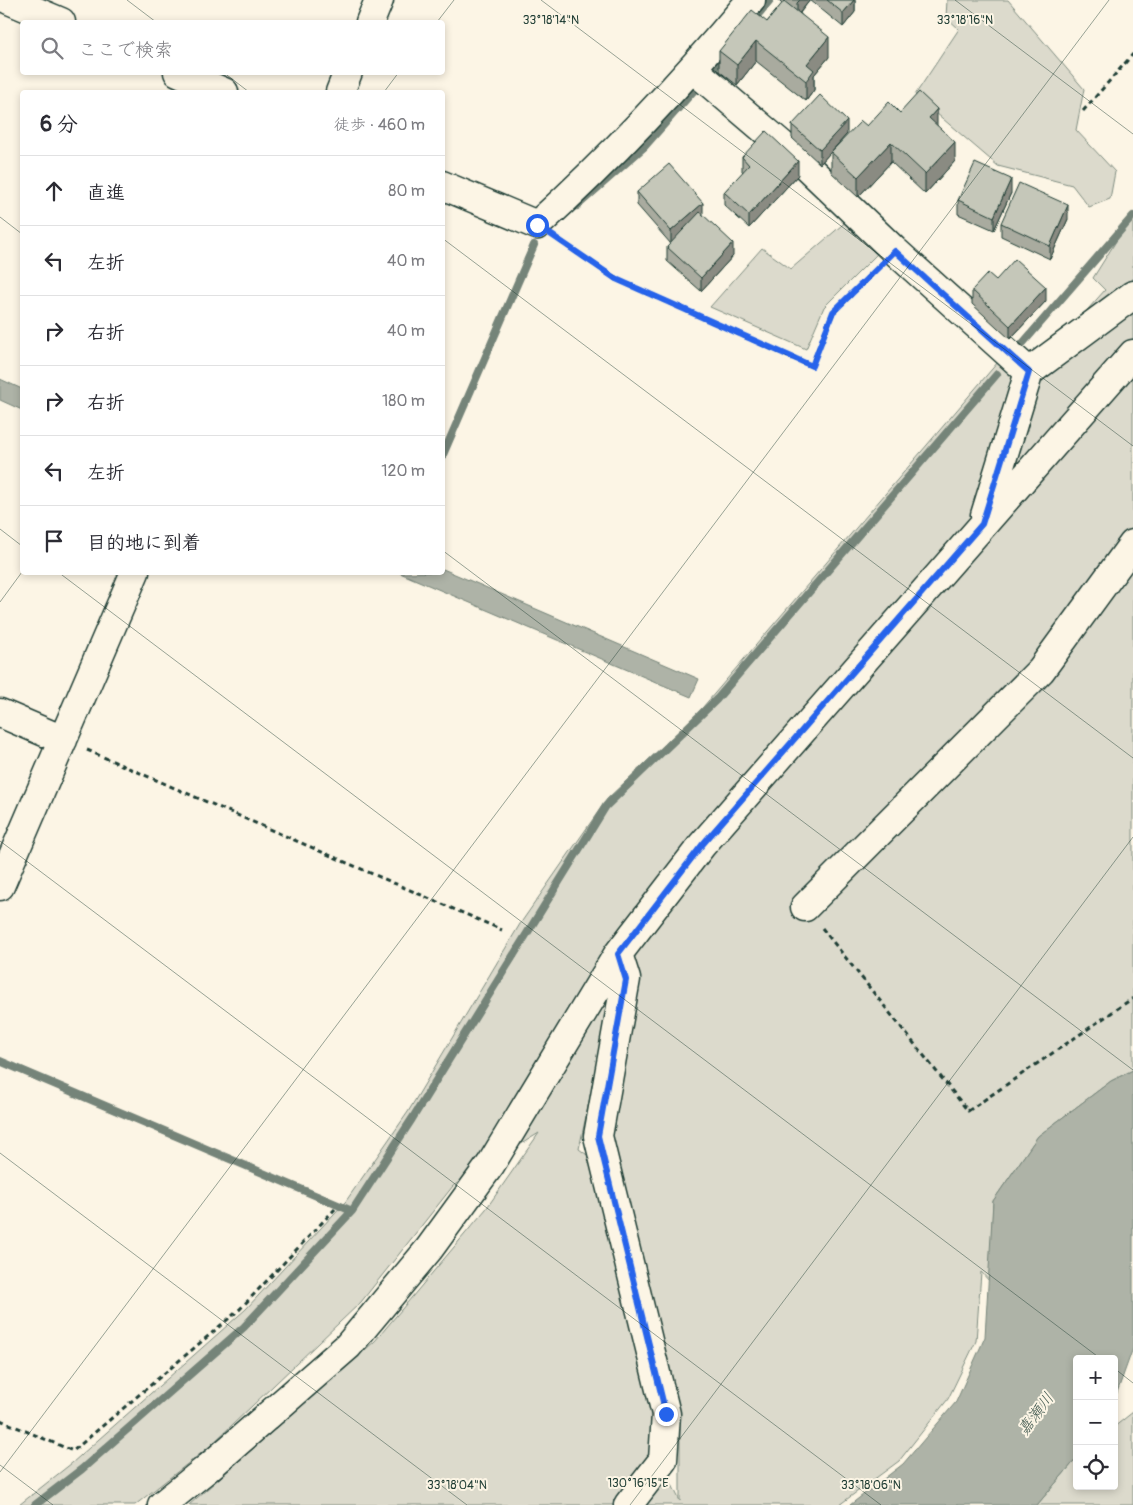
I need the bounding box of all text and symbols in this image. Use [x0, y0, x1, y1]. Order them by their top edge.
text: 33°18'14"N [523, 13, 579, 28]
text: 33°18'16"N [937, 13, 993, 28]
search box [20, 20, 445, 75]
icon: search [38, 34, 66, 62]
text: ここで検索 [78, 38, 173, 62]
text: 6 分 [40, 111, 78, 138]
text: 徒歩 · 460 m [334, 115, 425, 135]
icon: ahead [40, 177, 68, 205]
text: 直進 [87, 181, 125, 205]
text: 80 m [388, 181, 425, 201]
route start [526, 214, 549, 237]
icon: left [40, 247, 68, 275]
text: 左折 [87, 251, 125, 275]
text: 40 m [387, 251, 425, 271]
icon: right [40, 317, 68, 345]
text: 右折 [87, 321, 125, 345]
text: 40 m [387, 321, 425, 341]
icon: right [40, 387, 68, 415]
text: 右折 [87, 391, 125, 415]
text: 180 m [382, 391, 425, 411]
icon: left [40, 457, 68, 485]
text: 左折 [87, 461, 125, 485]
text: 120 m [381, 461, 425, 481]
icon: arrive [40, 527, 68, 555]
text: 目的地に到着 [87, 531, 201, 555]
map controls [1073, 1355, 1118, 1490]
button: + [1073, 1355, 1118, 1400]
water label: 嘉瀬川 [1014, 1389, 1058, 1439]
button: − [1073, 1400, 1118, 1445]
route end [655, 1403, 678, 1426]
button: locate [1073, 1445, 1118, 1490]
text: 130°16'15"E [607, 1476, 669, 1491]
text: 33°18'04"N [427, 1478, 487, 1493]
text: 33°18'06"N [841, 1478, 901, 1493]

